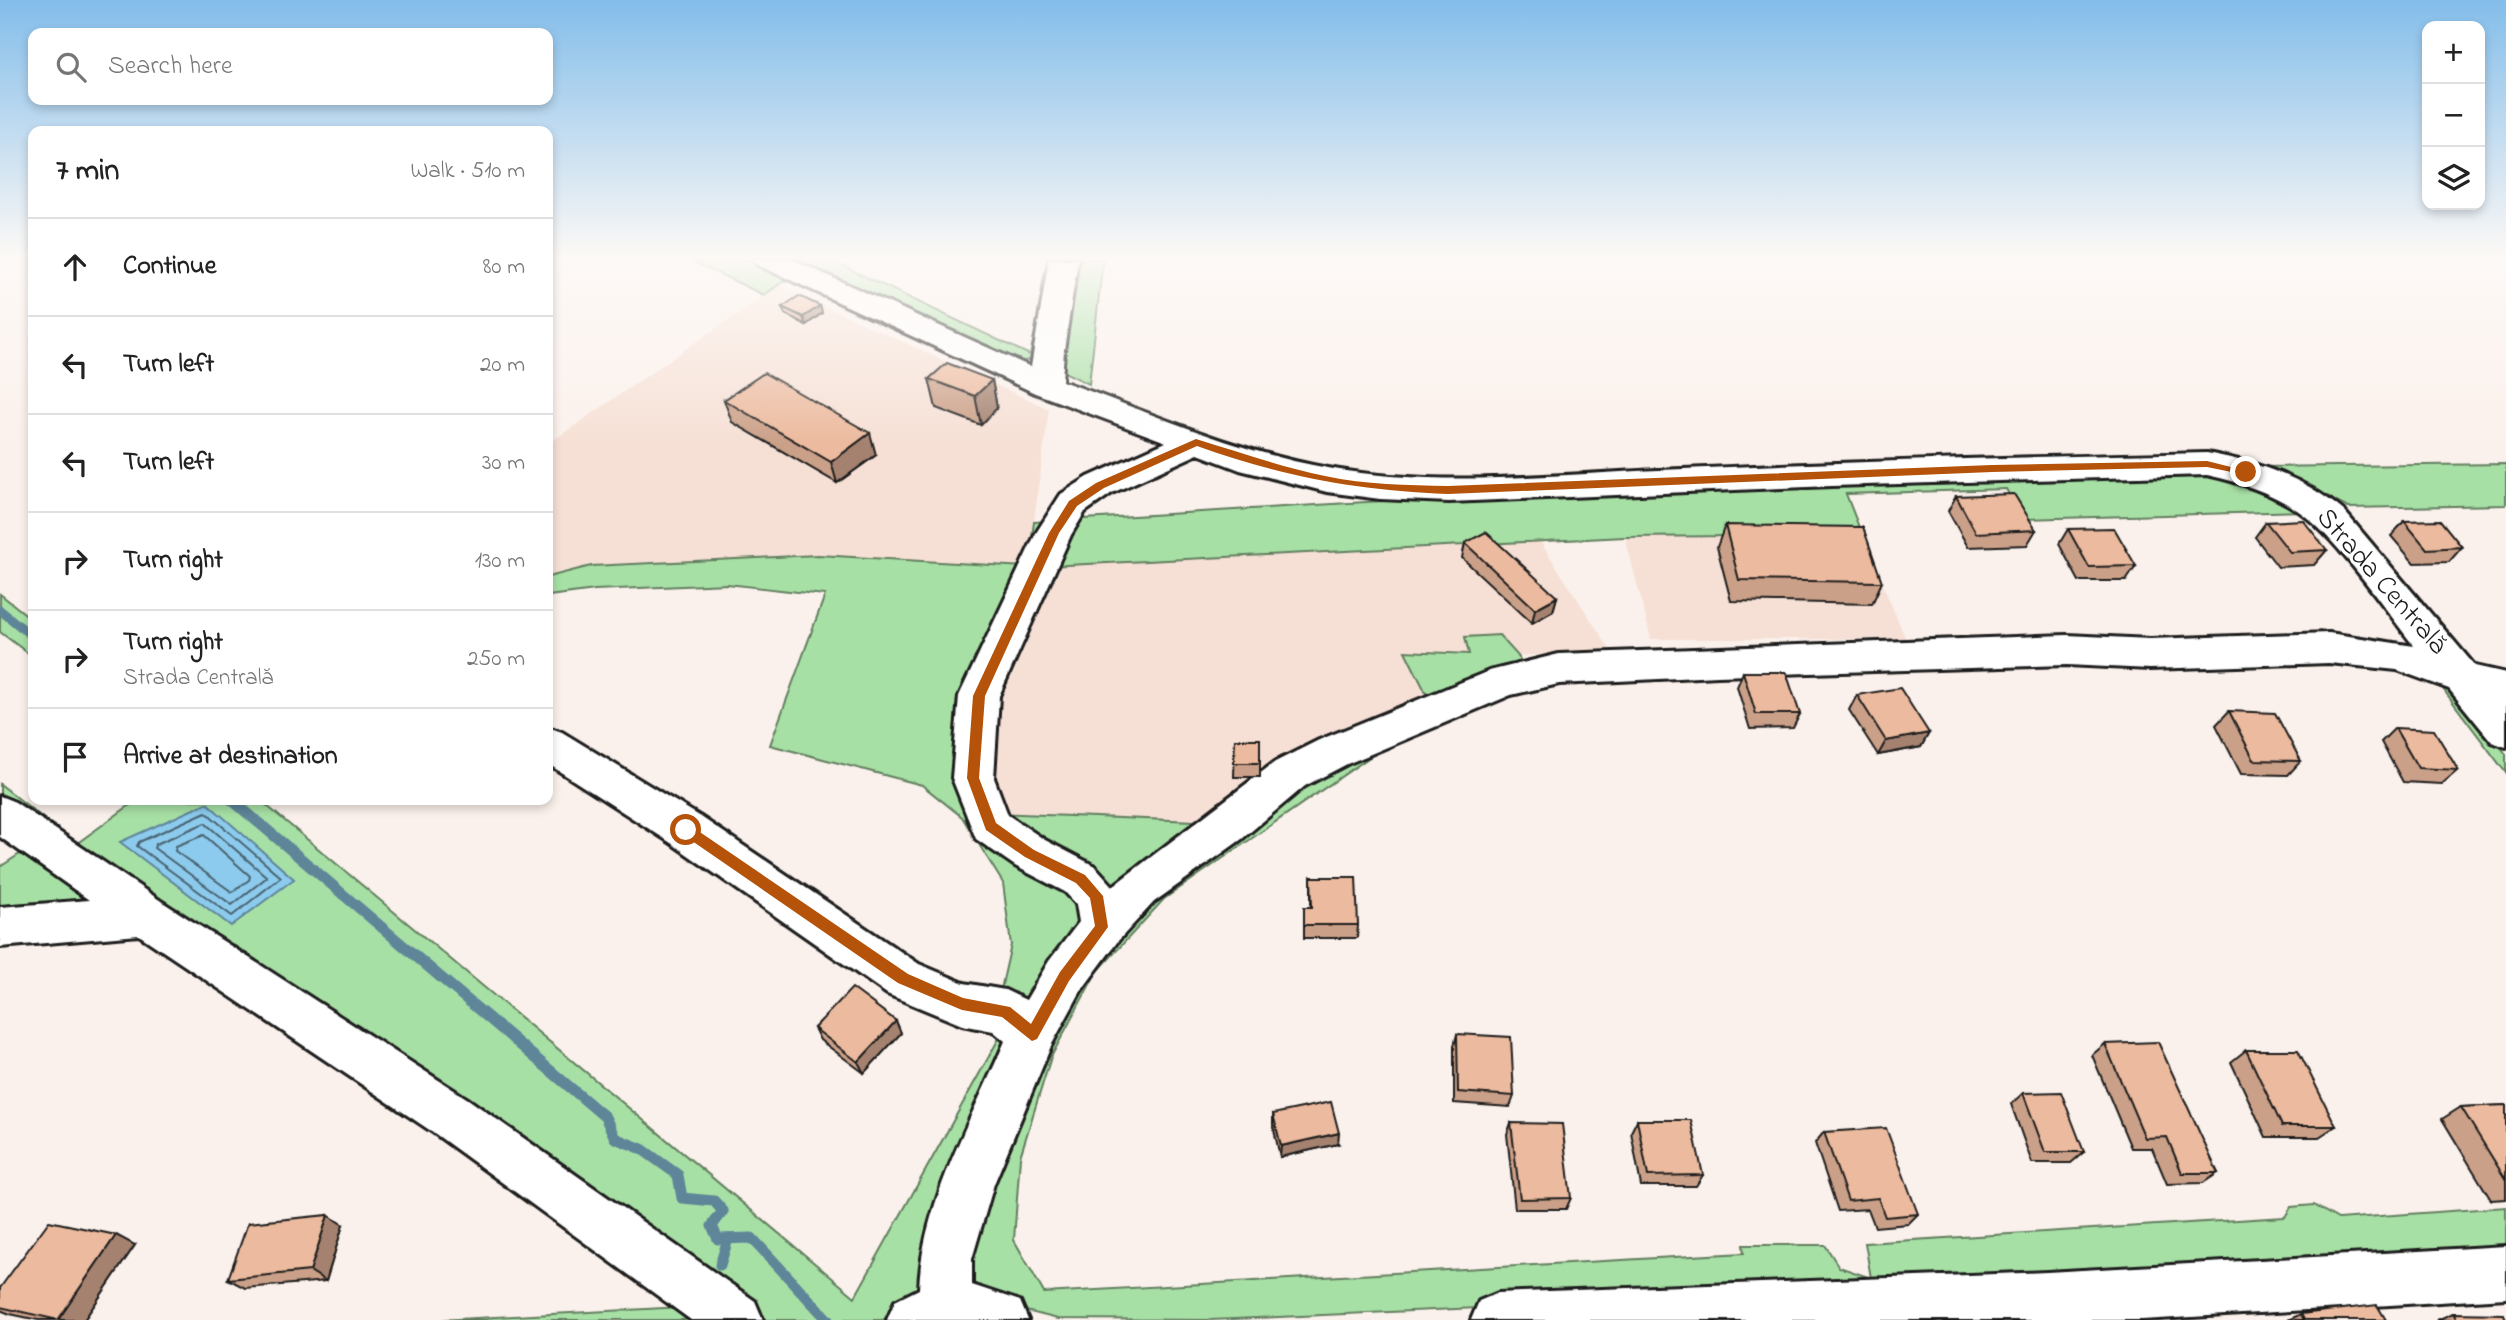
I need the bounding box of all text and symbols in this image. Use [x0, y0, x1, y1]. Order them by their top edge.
map controls [2422, 21, 2485, 210]
button: + [2422, 21, 2485, 84]
search box [28, 28, 553, 105]
icon: search [52, 48, 90, 86]
text: Search here [108, 48, 233, 86]
button: − [2422, 84, 2485, 147]
button: layers [2422, 147, 2485, 210]
text: 7 min [56, 150, 119, 194]
text: Walk · 510 m [410, 155, 525, 188]
icon: ahead [56, 248, 94, 286]
text: Continue [123, 248, 216, 286]
text: 80 m [483, 251, 525, 284]
icon: left [56, 346, 94, 384]
text: Turn left [123, 346, 214, 384]
text: 20 m [480, 349, 525, 382]
icon: left [56, 444, 94, 482]
text: Turn left [123, 444, 214, 482]
text: 30 m [482, 447, 525, 480]
route end [2230, 456, 2261, 487]
street label: Strada Centrală [2306, 500, 2456, 664]
icon: right [56, 542, 94, 580]
text: Turn right [123, 542, 223, 580]
text: 130 m [475, 545, 525, 578]
text: Turn right [123, 624, 223, 662]
icon: right [56, 640, 94, 678]
text: 250 m [467, 643, 525, 676]
text: Strada Centrală [123, 662, 273, 695]
icon: arrive [56, 738, 94, 776]
text: Arrive at destination [123, 738, 338, 776]
route start [670, 814, 701, 845]

